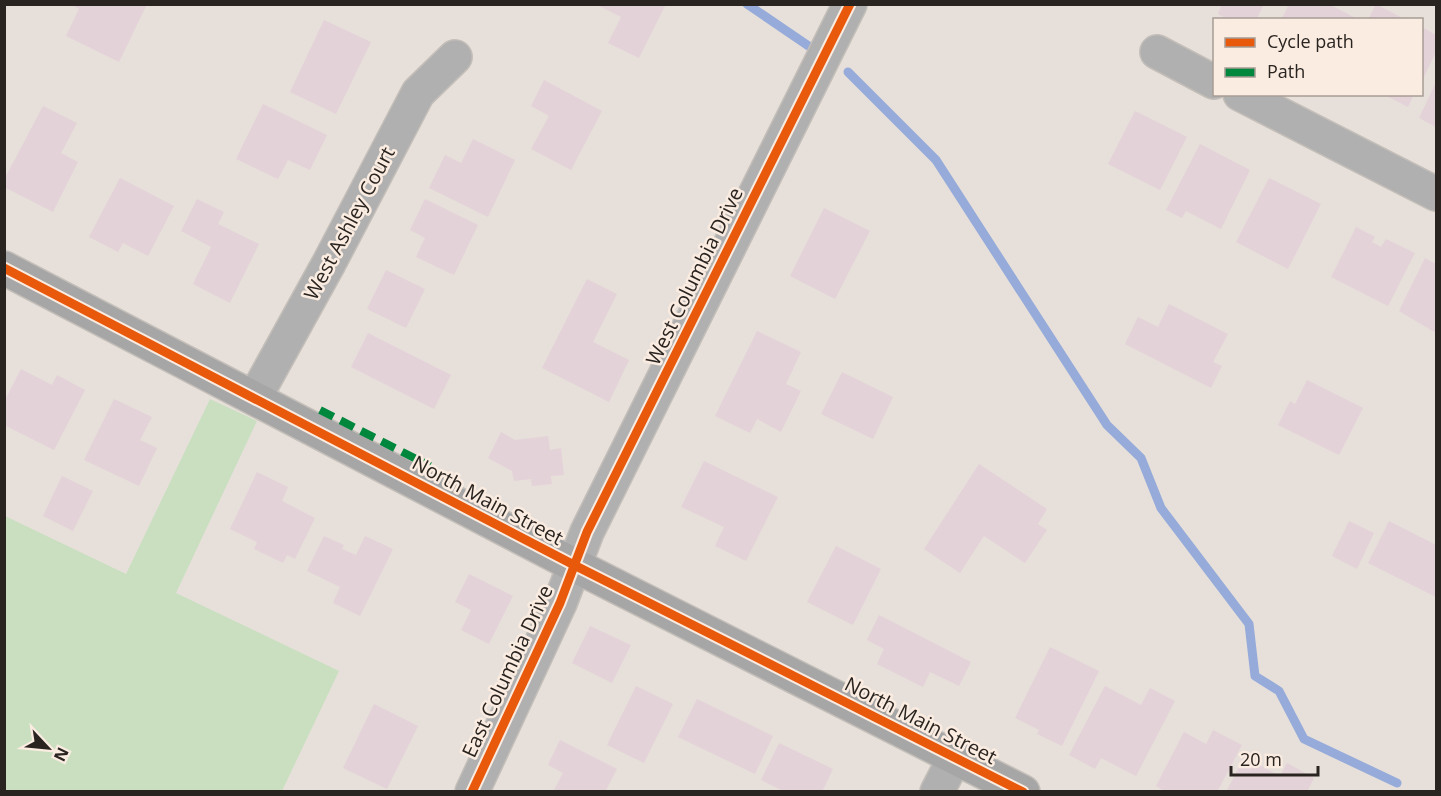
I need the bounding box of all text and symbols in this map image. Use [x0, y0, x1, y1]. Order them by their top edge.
legend [1213, 18, 1423, 96]
text: Cycle path [1267, 29, 1354, 53]
text: Path [1267, 59, 1305, 83]
street label: West Ashley Court [297, 142, 401, 304]
street label: West Columbia Drive [639, 183, 749, 369]
street label: North Main Street [408, 449, 568, 551]
street label: East Columbia Drive [455, 581, 559, 761]
street label: North Main Street [840, 670, 1002, 770]
north arrow [18, 718, 78, 778]
scale bar [1231, 739, 1318, 777]
text: N [49, 744, 74, 765]
text: 20 m [1240, 747, 1282, 771]

